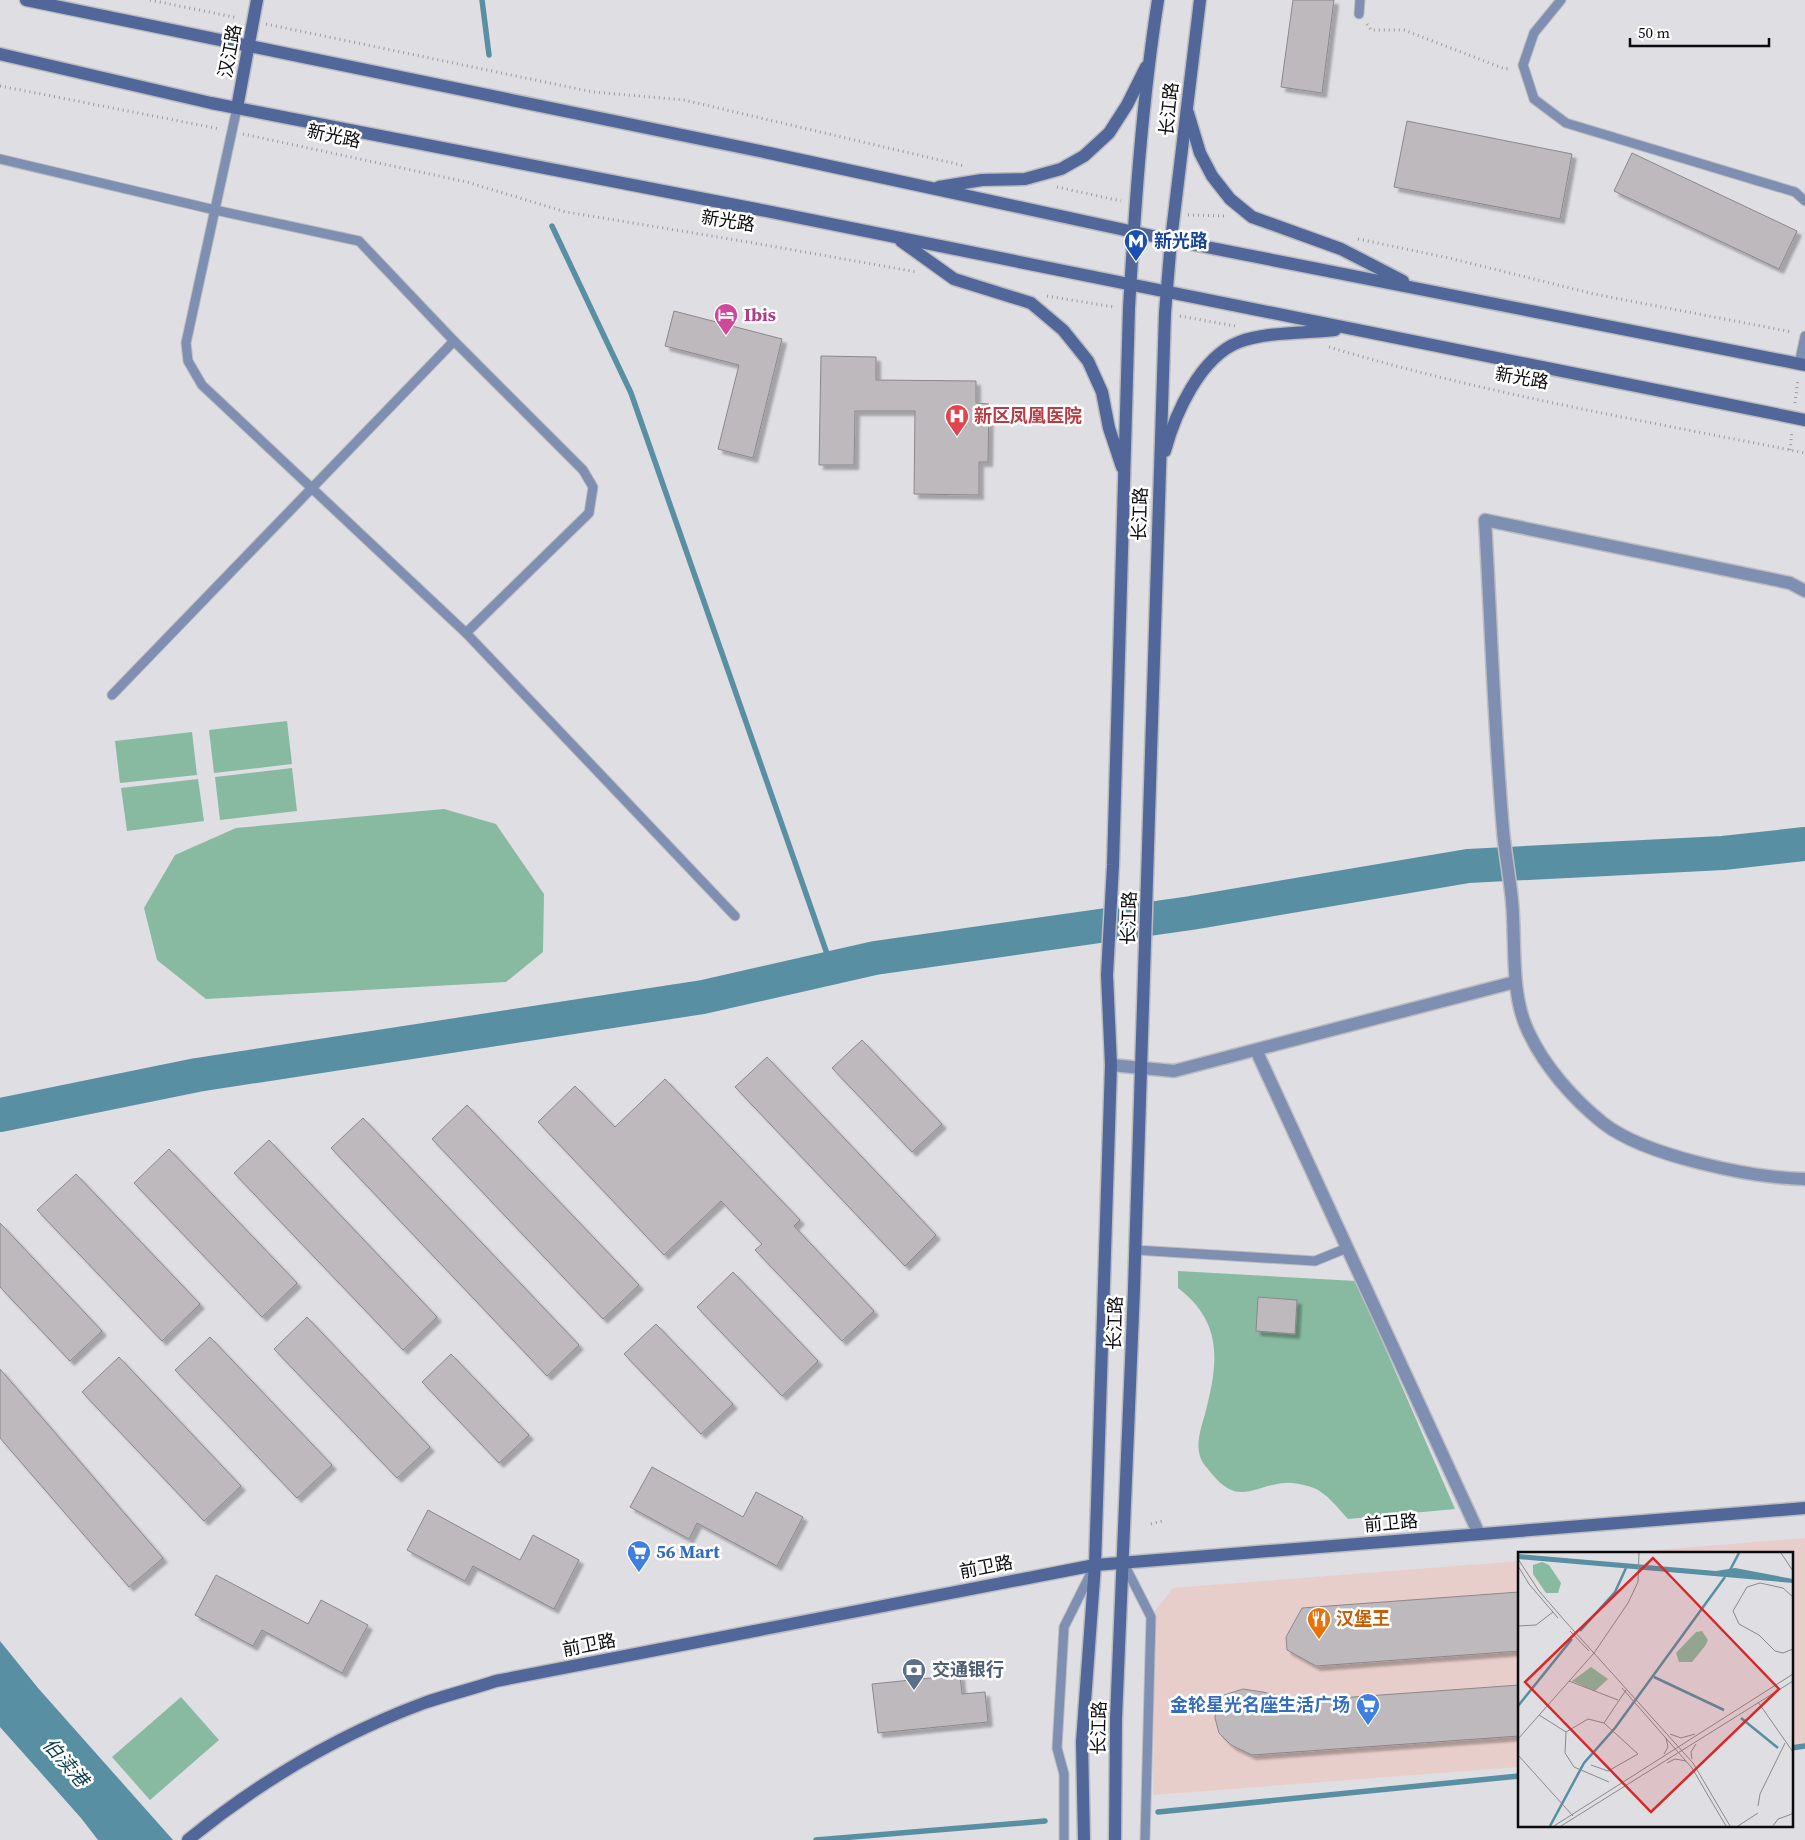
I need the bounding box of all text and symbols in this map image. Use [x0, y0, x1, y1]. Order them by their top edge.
scale bar [1630, 15, 1769, 47]
street label: 汉江路 [212, 22, 247, 80]
text: 50 m [1638, 22, 1670, 43]
street label: 长江路 [1153, 81, 1184, 137]
street label: 新光路 [305, 118, 363, 153]
street label: 新光路 [699, 204, 757, 237]
metro station icon: 新光路 [1123, 228, 1149, 262]
place label: 新光路 [1154, 228, 1208, 253]
hotel icon: Ibis [713, 302, 739, 336]
place label: Ibis [744, 302, 776, 327]
street label: 新光路 [1493, 361, 1551, 395]
hospital icon: 新区凤凰医院 [944, 403, 970, 437]
place label: 新区凤凰医院 [974, 403, 1082, 428]
street label: 长江路 [1126, 487, 1153, 541]
street label: 长江路 [1115, 891, 1142, 945]
street label: 长江路 [1101, 1296, 1128, 1350]
street label: 前卫路 [1363, 1508, 1419, 1537]
supermarket icon: 56 Mart [626, 1539, 652, 1573]
place label: 56 Mart [656, 1539, 720, 1564]
street label: 前卫路 [957, 1549, 1015, 1584]
inset map [1518, 1552, 1792, 1828]
restaurant icon: 汉堡王 [1306, 1606, 1332, 1640]
place label: 汉堡王 [1336, 1606, 1390, 1631]
street label: 前卫路 [560, 1627, 618, 1662]
bank icon: 交通银行 [901, 1657, 927, 1691]
place label: 交通银行 [932, 1657, 1004, 1682]
place label: 金轮星光名座生活广场 [1170, 1692, 1350, 1717]
supermarket icon: 金轮星光名座生活广场 [1355, 1692, 1381, 1726]
street label: 长江路 [1086, 1701, 1111, 1755]
water label: 伯渎港 [37, 1732, 96, 1794]

